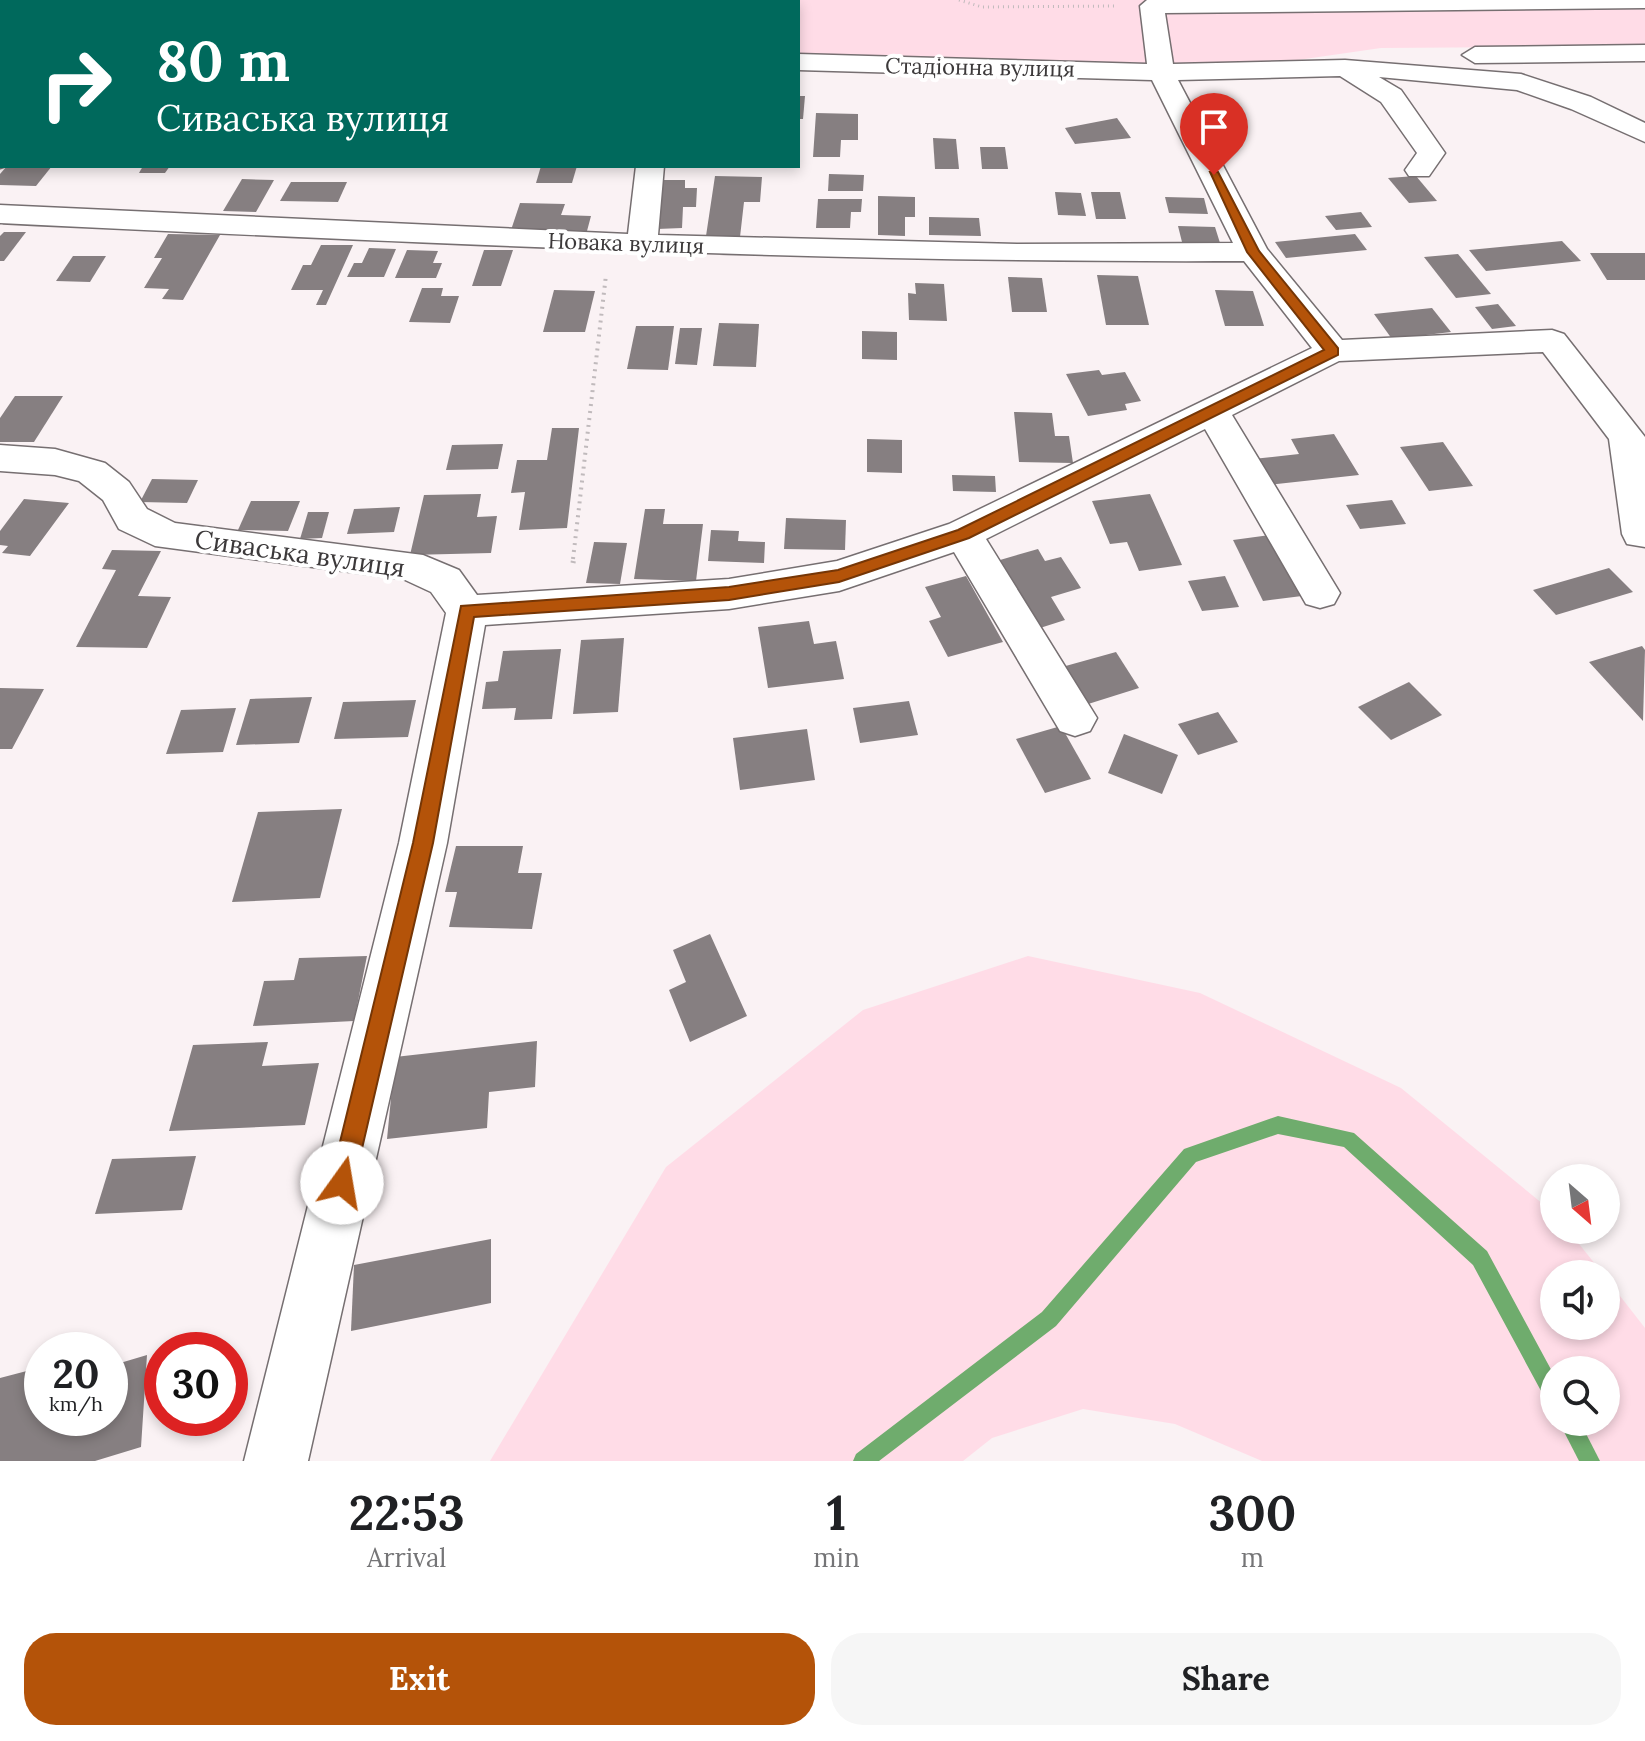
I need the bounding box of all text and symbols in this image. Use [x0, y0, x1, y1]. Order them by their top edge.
text: 80 m [156, 25, 290, 96]
icon: right [24, 32, 128, 136]
street label: Стадіонна вулиця [885, 51, 1075, 83]
pin [1180, 93, 1248, 175]
text: Сиваська вулиця [156, 95, 449, 141]
icon: arrive [1192, 105, 1236, 149]
street label: Новака вулиця [547, 226, 705, 260]
street label: Сиваська вулиця [193, 522, 407, 584]
position arrow [300, 1141, 384, 1225]
north arrow [1540, 1164, 1620, 1244]
map controls [1540, 1164, 1620, 1436]
button: sound [1540, 1260, 1620, 1340]
speed limit sign: 30 [144, 1332, 248, 1436]
text: 20 [53, 1348, 99, 1399]
button: search [1540, 1356, 1620, 1436]
text: km/h [49, 1391, 103, 1416]
text: 22:53 [349, 1482, 465, 1543]
text: 1 [827, 1482, 846, 1543]
text: 300 [1208, 1482, 1296, 1543]
text: Arrival [367, 1541, 446, 1574]
text: min [813, 1541, 860, 1574]
text: m [1241, 1541, 1264, 1574]
button: Exit [24, 1633, 815, 1725]
button: Share [831, 1633, 1621, 1725]

